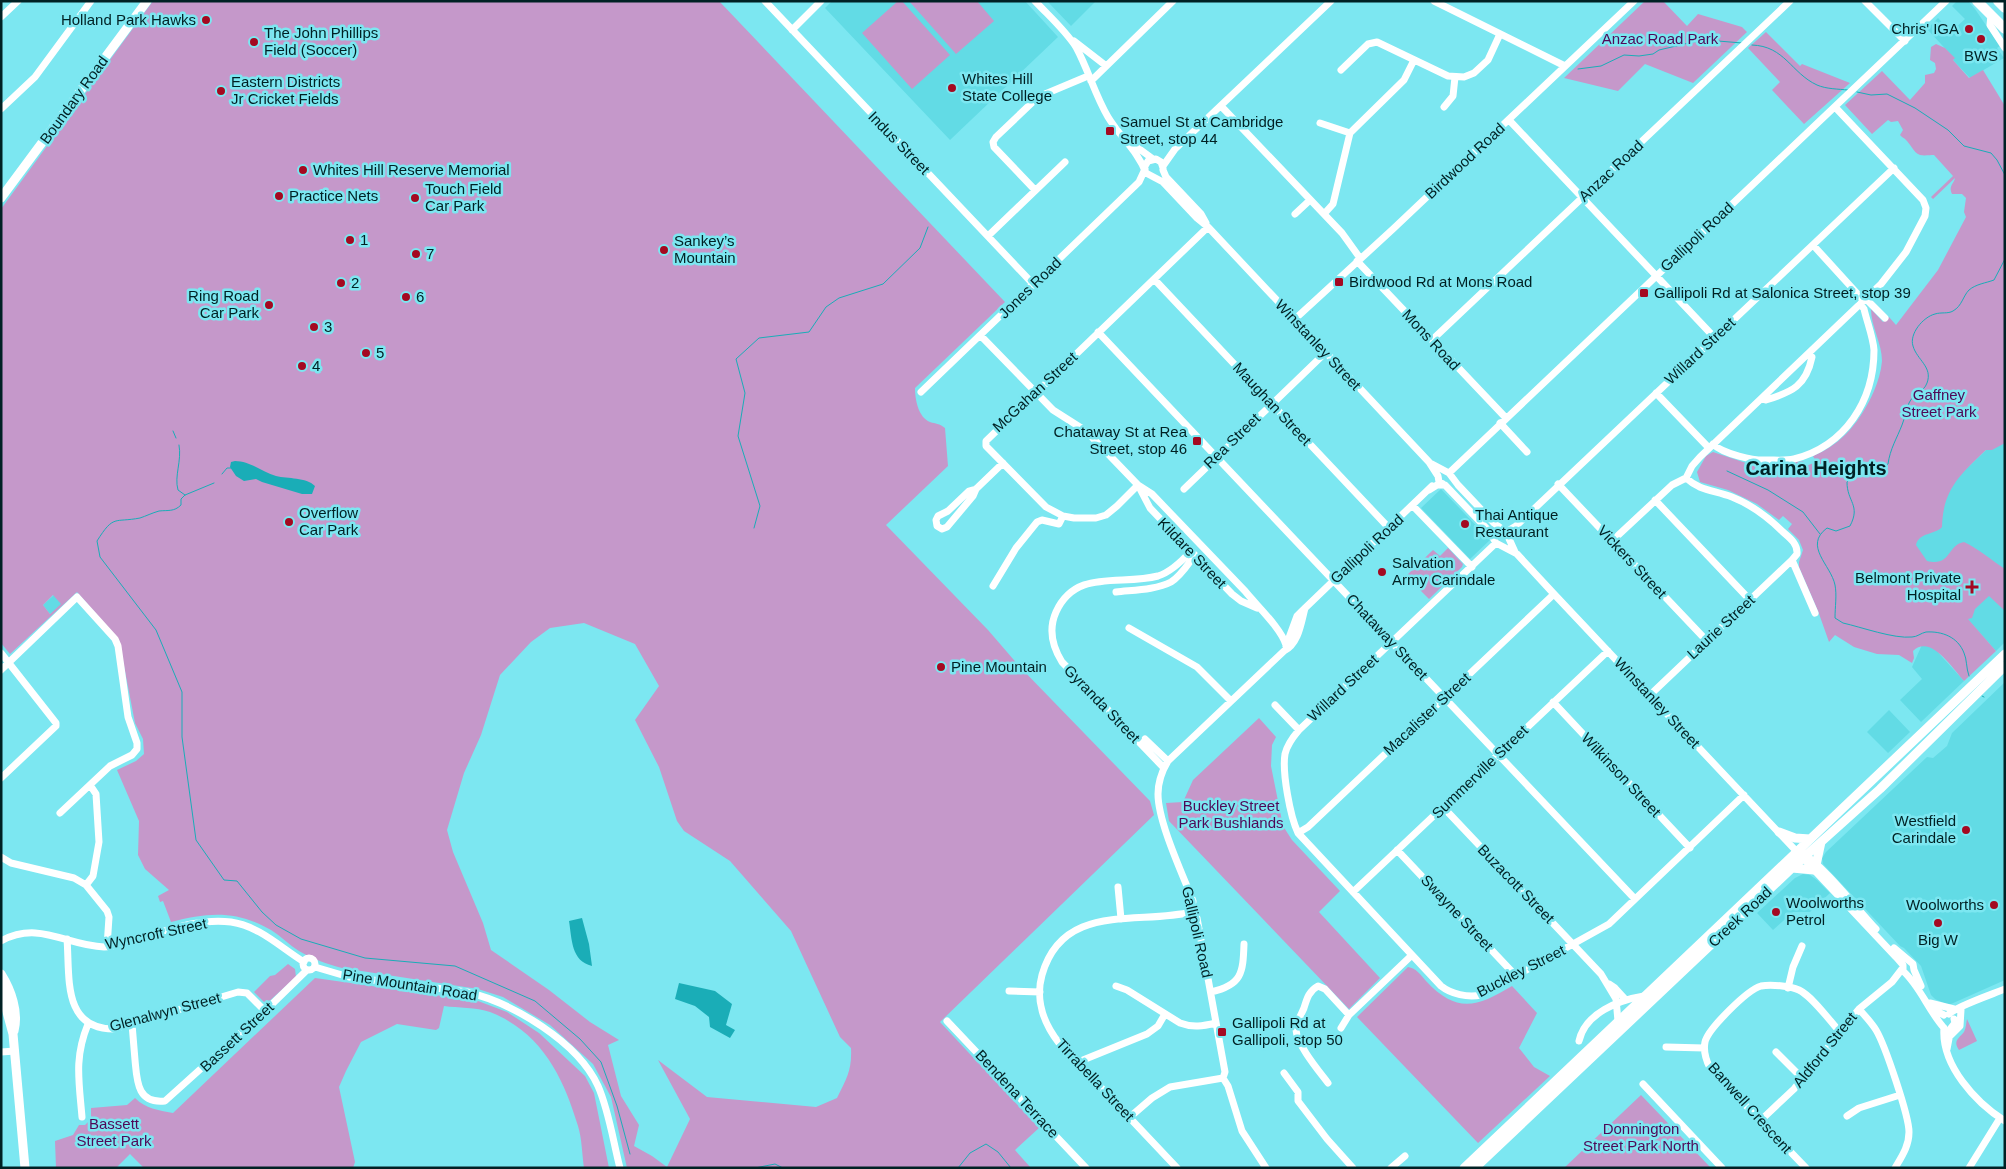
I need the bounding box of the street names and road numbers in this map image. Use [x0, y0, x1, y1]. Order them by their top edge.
street label: Boundary Road [36, 53, 111, 147]
street label: Indus Street [865, 108, 934, 178]
street label: Birdwood Road [1421, 119, 1508, 202]
street label: Anzac Road [1575, 137, 1646, 205]
street label: Gallipoli Road [1657, 199, 1737, 275]
street label: Jones Road [995, 254, 1064, 322]
street label: Winstanley Street [1272, 296, 1365, 394]
street label: Mons Road [1399, 306, 1464, 374]
street label: Willard Street [1661, 313, 1739, 388]
street label: McGahan Street [989, 348, 1081, 435]
street label: Maughan Street [1230, 359, 1316, 449]
street label: Rea Street [1200, 409, 1264, 472]
street label: Gallipoli Road [1327, 511, 1407, 587]
street label: Kildare Street [1155, 514, 1231, 592]
street label: Vickers Street [1594, 522, 1671, 602]
street label: Chataway Street [1343, 590, 1432, 684]
street label: Laurie Street [1683, 591, 1758, 662]
street label: Willard Street [1304, 650, 1382, 725]
street label: Winstanley Street [1611, 654, 1704, 752]
street label: Gyranda Street [1061, 661, 1144, 747]
street label: Macalister Street [1380, 668, 1474, 758]
street label: Summerville Street [1428, 721, 1532, 822]
street label: Wilkinson Street [1578, 729, 1665, 821]
street label: Buzacott Street [1475, 841, 1559, 927]
street label: Swayne Street [1418, 871, 1497, 955]
street label: Creek Road [1705, 883, 1775, 950]
street label: Gallipoli Road [1179, 884, 1216, 979]
street label: Wyncroft Street [104, 914, 209, 953]
street label: Buckley Street [1474, 941, 1568, 1000]
street label: Pine Mountain Road [342, 965, 479, 1004]
street label: Glenalwyn Street [107, 988, 223, 1035]
street label: Bassett Street [196, 998, 278, 1075]
street label: Aldford Street [1789, 1008, 1861, 1091]
street label: Tirrabella Street [1053, 1035, 1138, 1125]
street label: Bendena Terrace [972, 1046, 1062, 1141]
street label: Banwell Crescent [1705, 1059, 1796, 1157]

